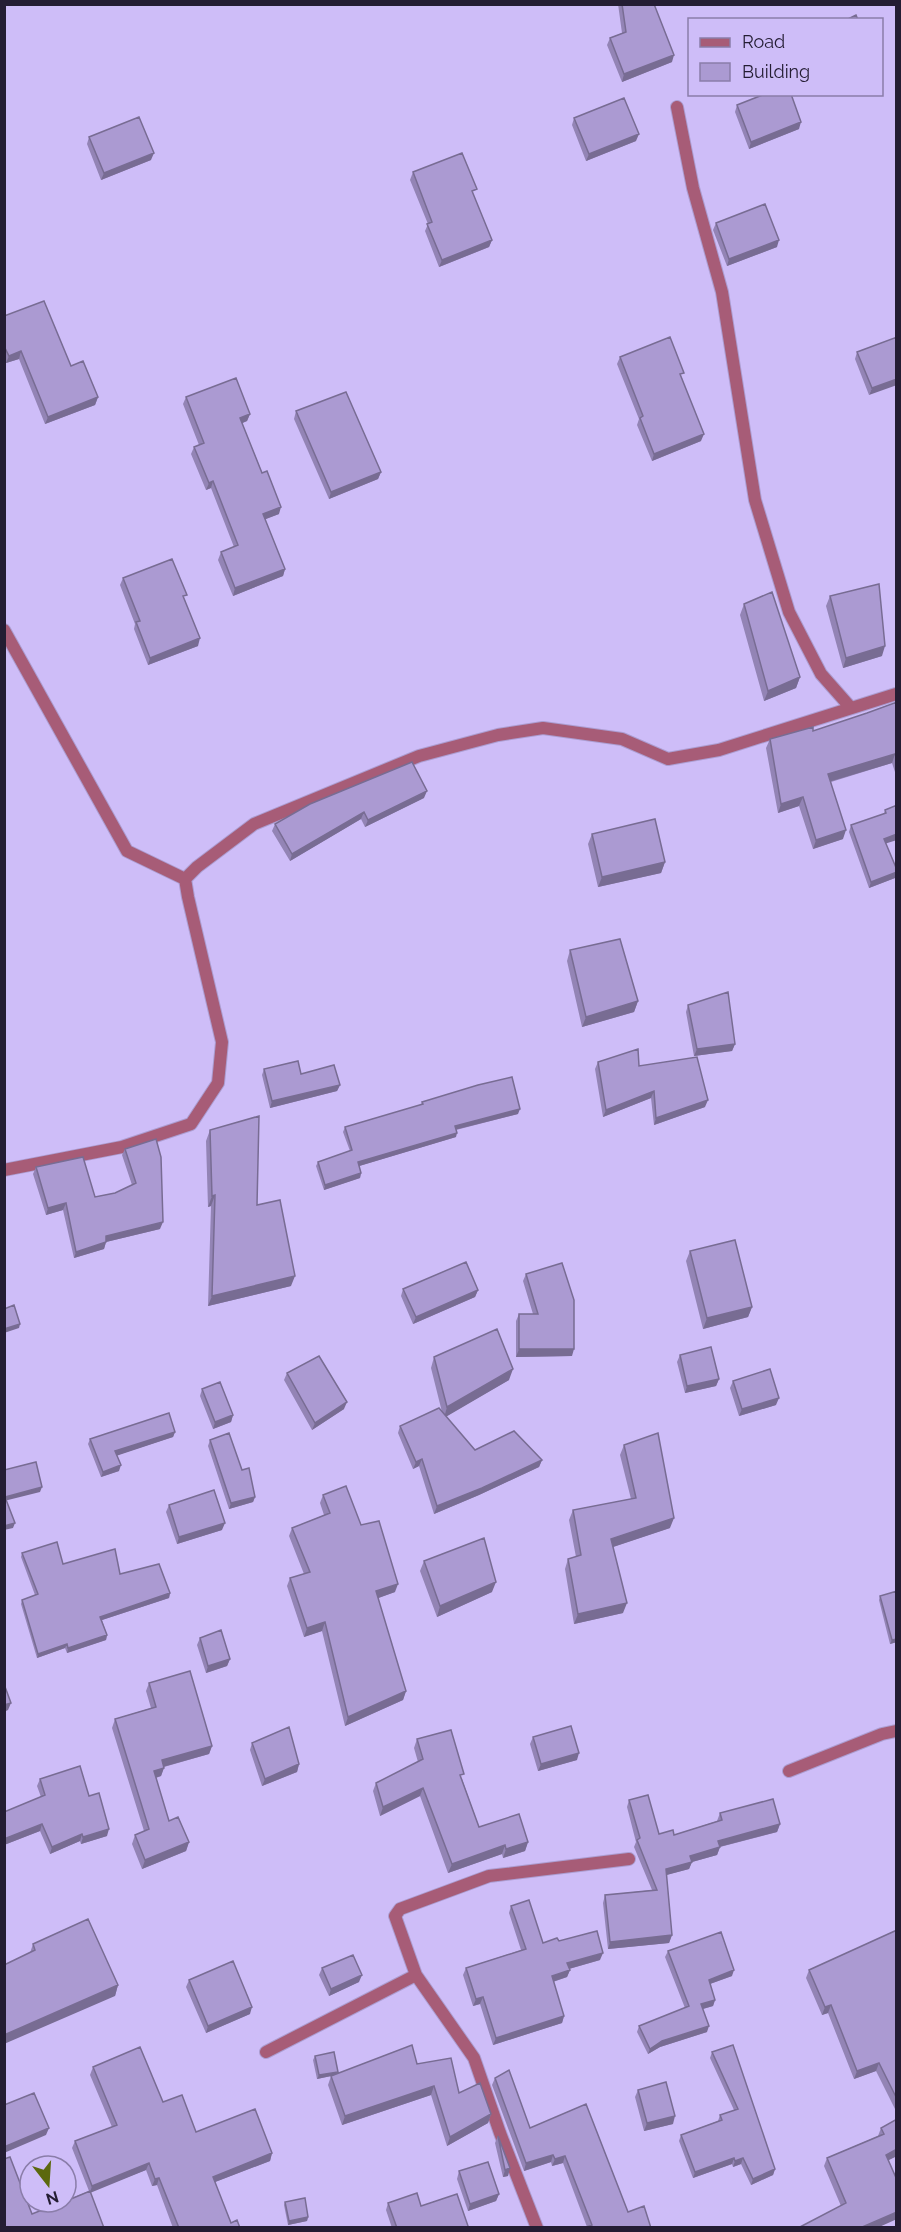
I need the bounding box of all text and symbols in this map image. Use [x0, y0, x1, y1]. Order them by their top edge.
legend [688, 18, 883, 96]
text: Road [742, 31, 785, 52]
text: Building [742, 61, 810, 82]
north arrow [18, 2154, 78, 2214]
text: N [44, 2187, 61, 2209]

